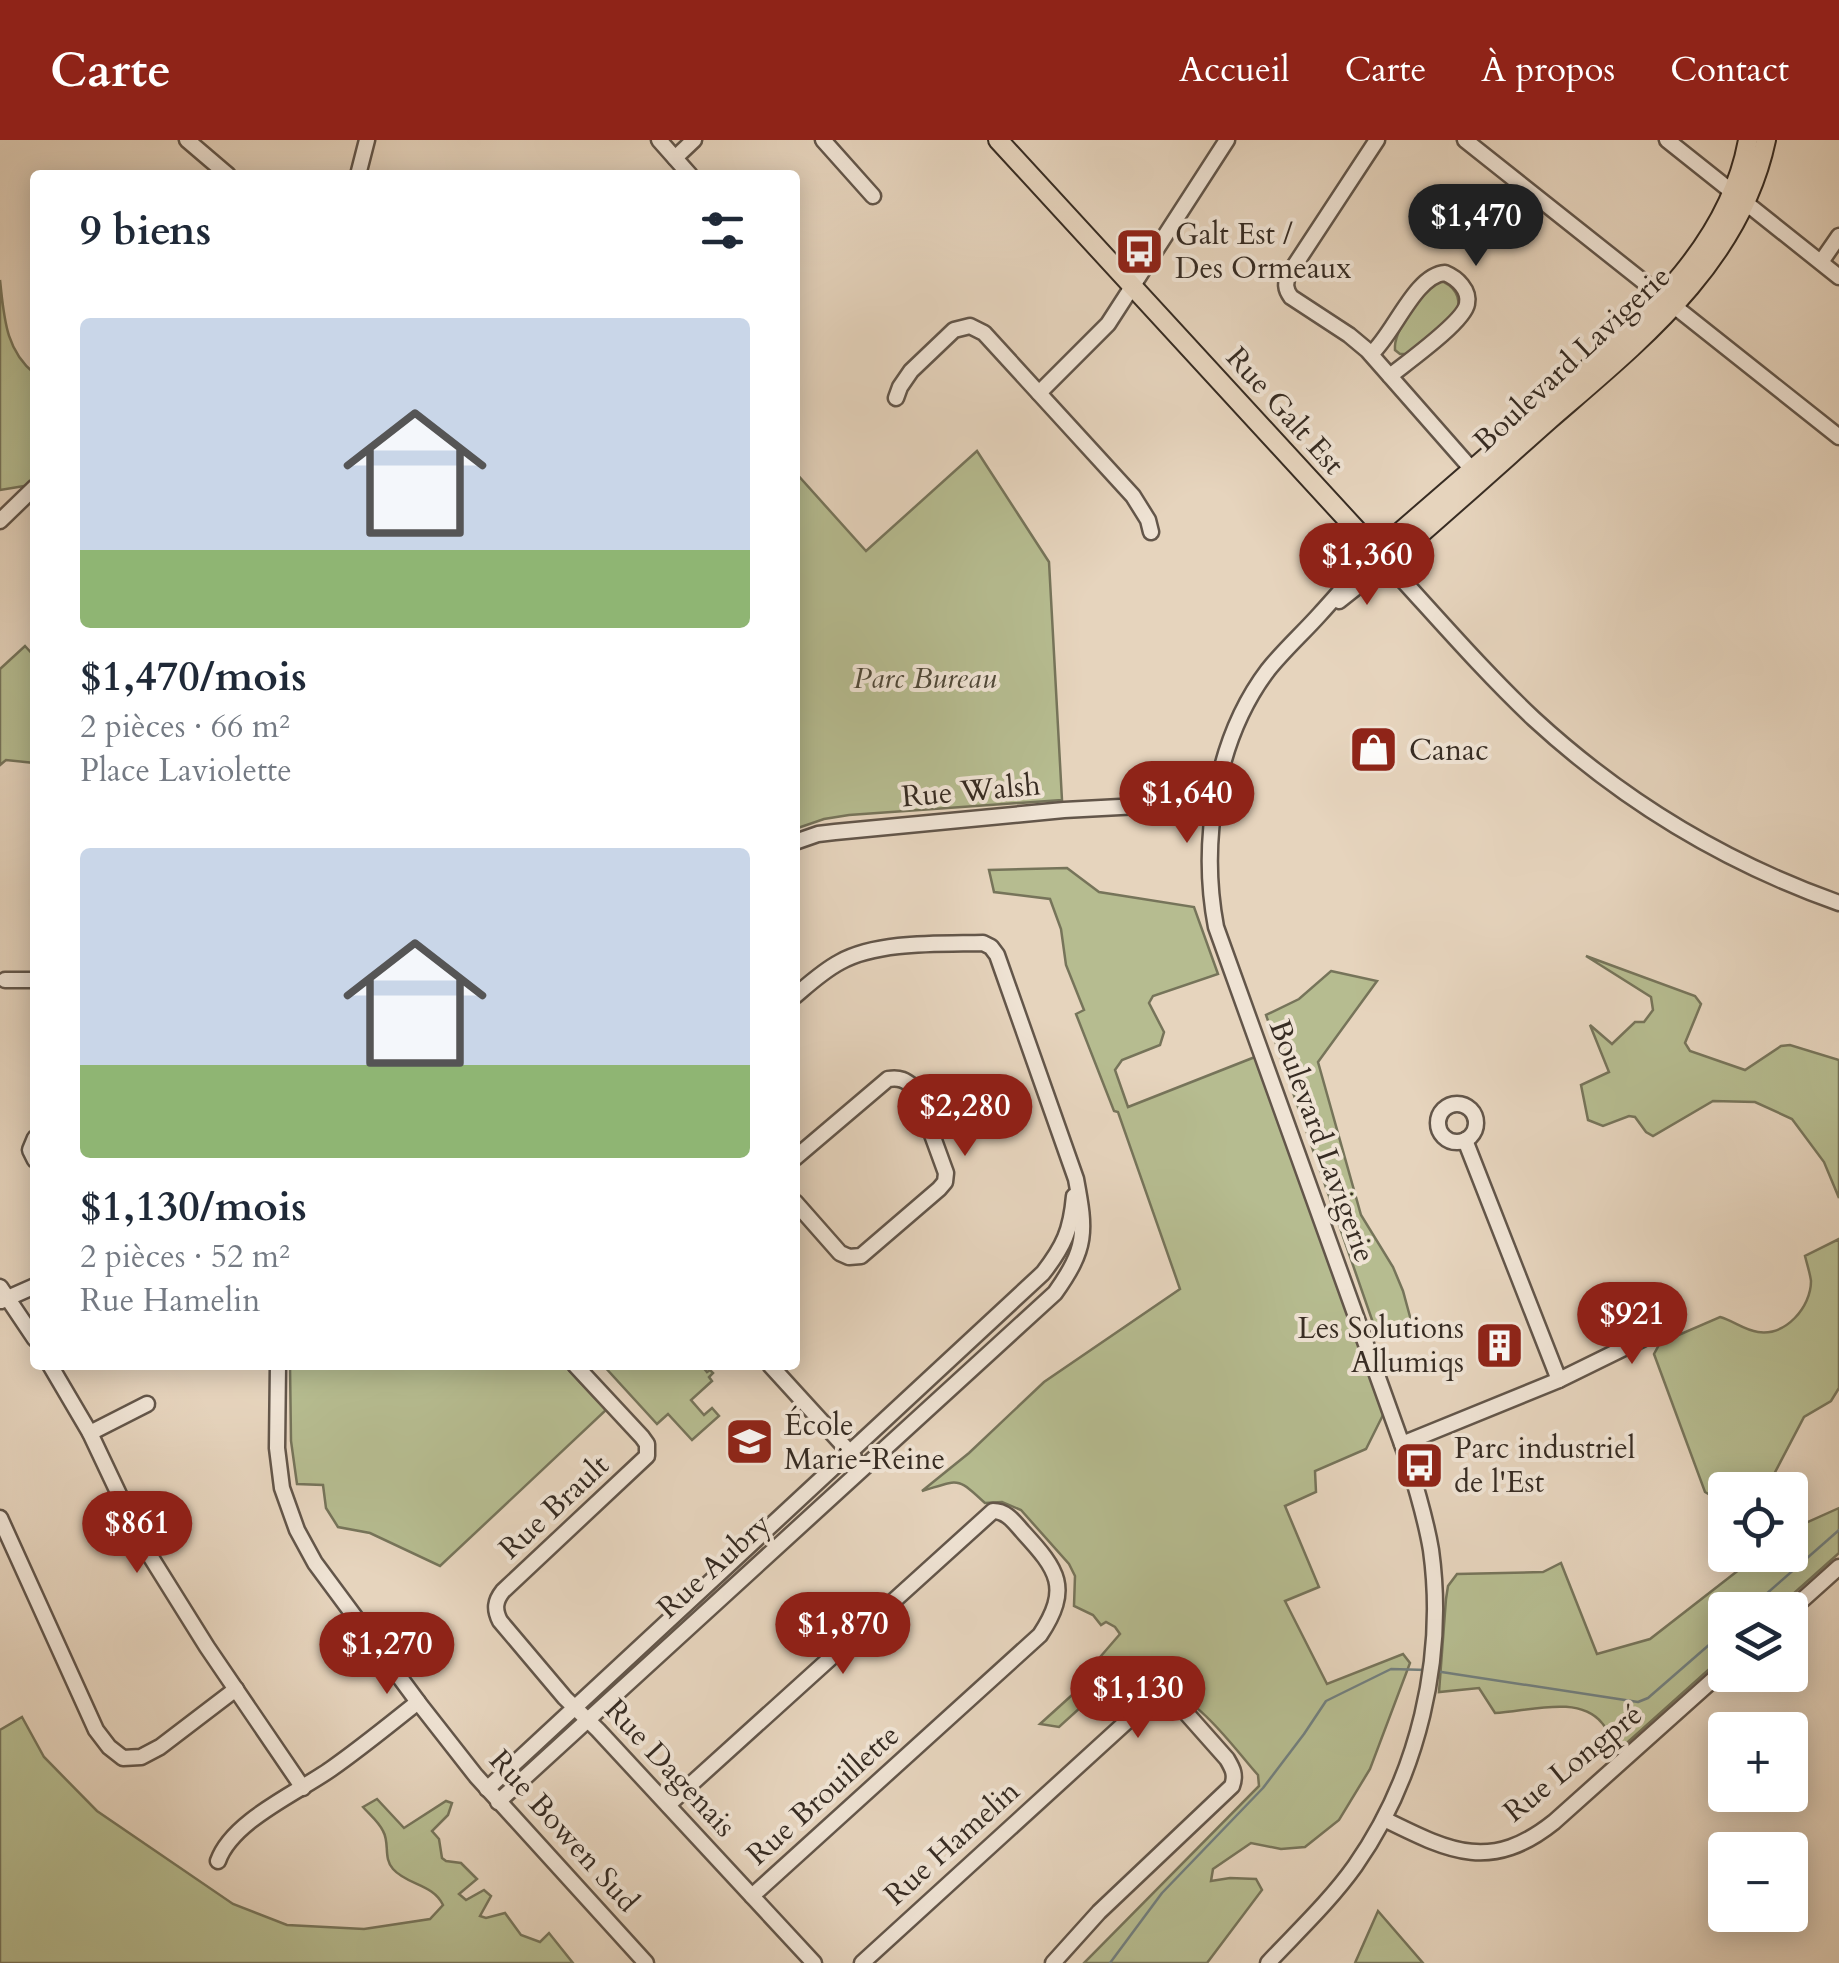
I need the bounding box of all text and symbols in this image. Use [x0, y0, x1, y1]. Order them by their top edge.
text: Carte [50, 38, 171, 103]
text: Accueil [1179, 46, 1290, 94]
text: Carte [1345, 46, 1426, 94]
text: À propos [1481, 46, 1615, 94]
text: Contact [1670, 46, 1789, 94]
pin: $1,470 [1395, 184, 1557, 269]
text: $1,470 [1430, 194, 1522, 238]
text: 9 biens [80, 202, 211, 259]
icon: filters [695, 203, 750, 258]
place label: Galt Est / Des Ormeaux [1175, 214, 1351, 289]
bus stop icon: Galt Est / Des Ormeaux [1114, 225, 1166, 277]
street label: Boulevard Lavigerie [1465, 257, 1679, 461]
street label: Rue Galt Est [1217, 338, 1354, 484]
icon: home [325, 383, 505, 563]
pin: $1,360 [1286, 523, 1448, 608]
text: $1,360 [1321, 533, 1413, 577]
text: $1,470/mois [80, 648, 307, 705]
park label: Parc Bureau [853, 658, 997, 699]
text: 2 pièces · 66 m² [80, 705, 290, 749]
shop icon: Canac [1348, 724, 1400, 776]
place label: Canac [1409, 730, 1489, 771]
text: Place Laviolette [80, 749, 292, 793]
pin: $1,640 [1106, 761, 1268, 846]
street label: Rue Walsh [900, 764, 1043, 817]
text: $1,640 [1141, 771, 1233, 815]
icon: home [325, 913, 505, 1093]
street label: Boulevard Lavigerie [1259, 1014, 1385, 1268]
pin: $2,280 [884, 1074, 1046, 1159]
text: $2,280 [919, 1084, 1011, 1128]
text: $1,130/mois [80, 1178, 307, 1235]
text: 2 pièces · 52 m² [80, 1235, 290, 1279]
text: Rue Hamelin [80, 1279, 260, 1323]
pin: $921 [1573, 1282, 1691, 1367]
text: $921 [1599, 1292, 1665, 1336]
place label: Les Solutions Allumiqs [1298, 1308, 1464, 1383]
building icon: Les Solutions Allumiqs [1473, 1319, 1525, 1371]
place label: École Marie-Reine [784, 1405, 945, 1480]
school or university icon: École Marie-Reine [723, 1416, 775, 1468]
place label: Parc industriel de l'Est [1454, 1428, 1636, 1503]
bus stop icon: Parc industriel de l'Est [1393, 1439, 1445, 1491]
street label: Rue Brault [490, 1445, 618, 1569]
map controls [1708, 1472, 1808, 1932]
button: locate [1708, 1472, 1808, 1572]
pin: $861 [78, 1491, 196, 1576]
text: $861 [104, 1501, 170, 1545]
street label: Rue Aubry [648, 1504, 780, 1628]
pin: $1,870 [762, 1592, 924, 1677]
button: layers [1708, 1592, 1808, 1692]
text: $1,870 [797, 1602, 889, 1646]
pin: $1,270 [306, 1612, 468, 1697]
text: $1,270 [341, 1622, 433, 1666]
pin: $1,130 [1057, 1656, 1219, 1741]
text: $1,130 [1092, 1666, 1184, 1710]
street label: Rue Dagenais [595, 1690, 745, 1846]
street label: Rue Longpré [1495, 1694, 1651, 1832]
button: + [1708, 1712, 1808, 1812]
street label: Rue Brouillette [738, 1715, 908, 1875]
street label: Rue Bowen Sud [480, 1741, 648, 1921]
street label: Rue Hamelin [875, 1771, 1029, 1915]
button: − [1708, 1832, 1808, 1932]

